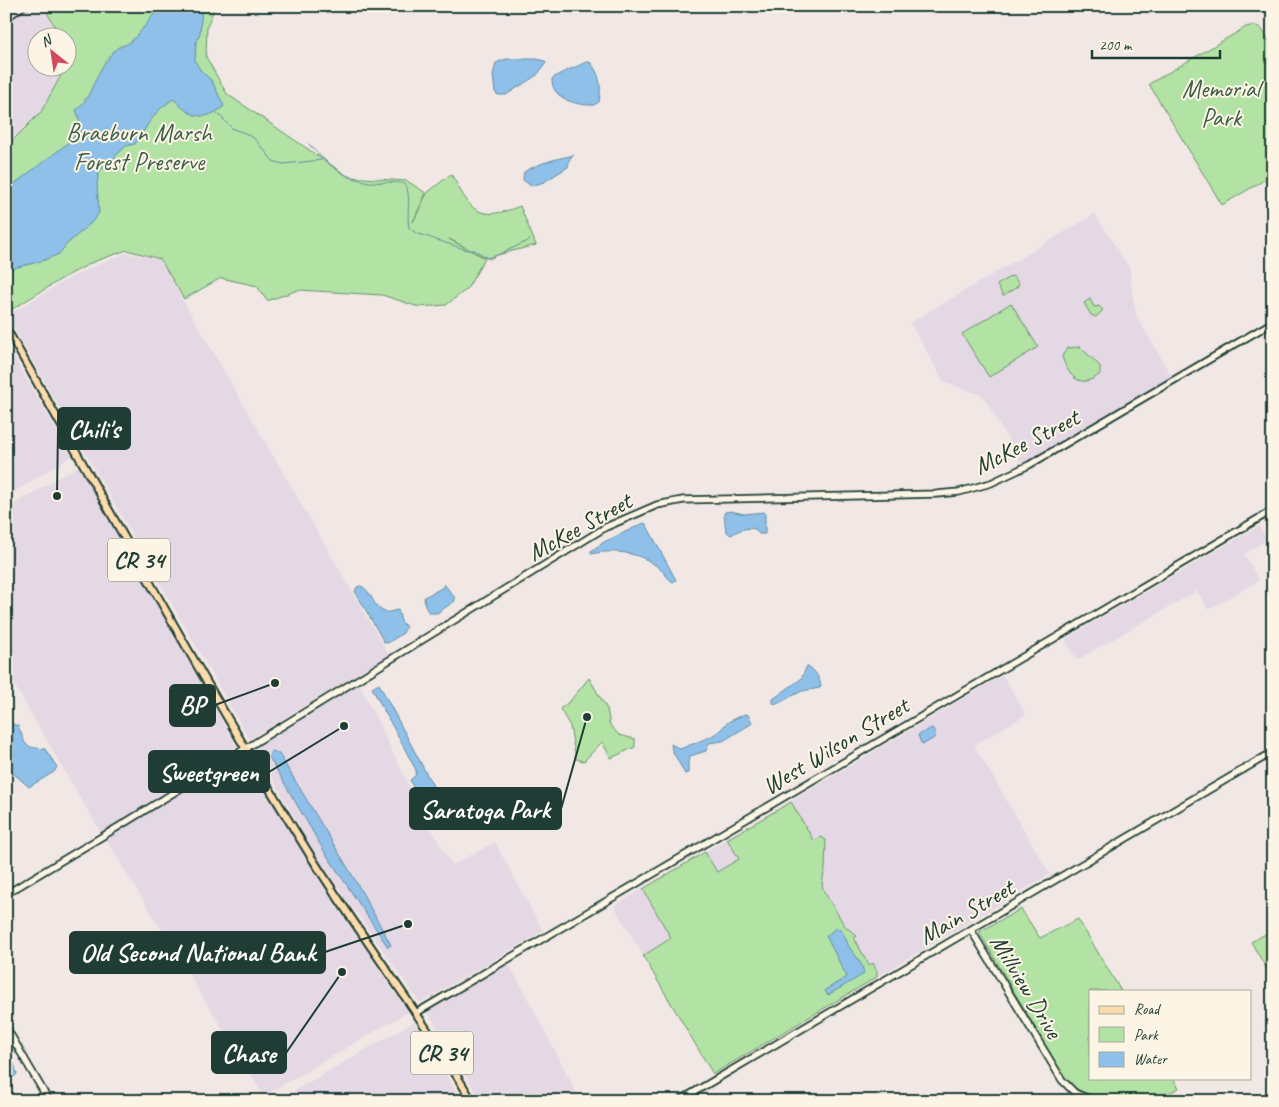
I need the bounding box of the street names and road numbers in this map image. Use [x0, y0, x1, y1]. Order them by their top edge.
street label: McKee Street [968, 400, 1087, 482]
street label: McKee Street [522, 484, 640, 569]
road number: CR 34 [108, 538, 170, 582]
street label: West Wilson Street [757, 688, 917, 802]
street label: Main Street [913, 870, 1022, 952]
street label: Millview Drive [983, 929, 1071, 1046]
road number: CR 34 [411, 1032, 473, 1074]

